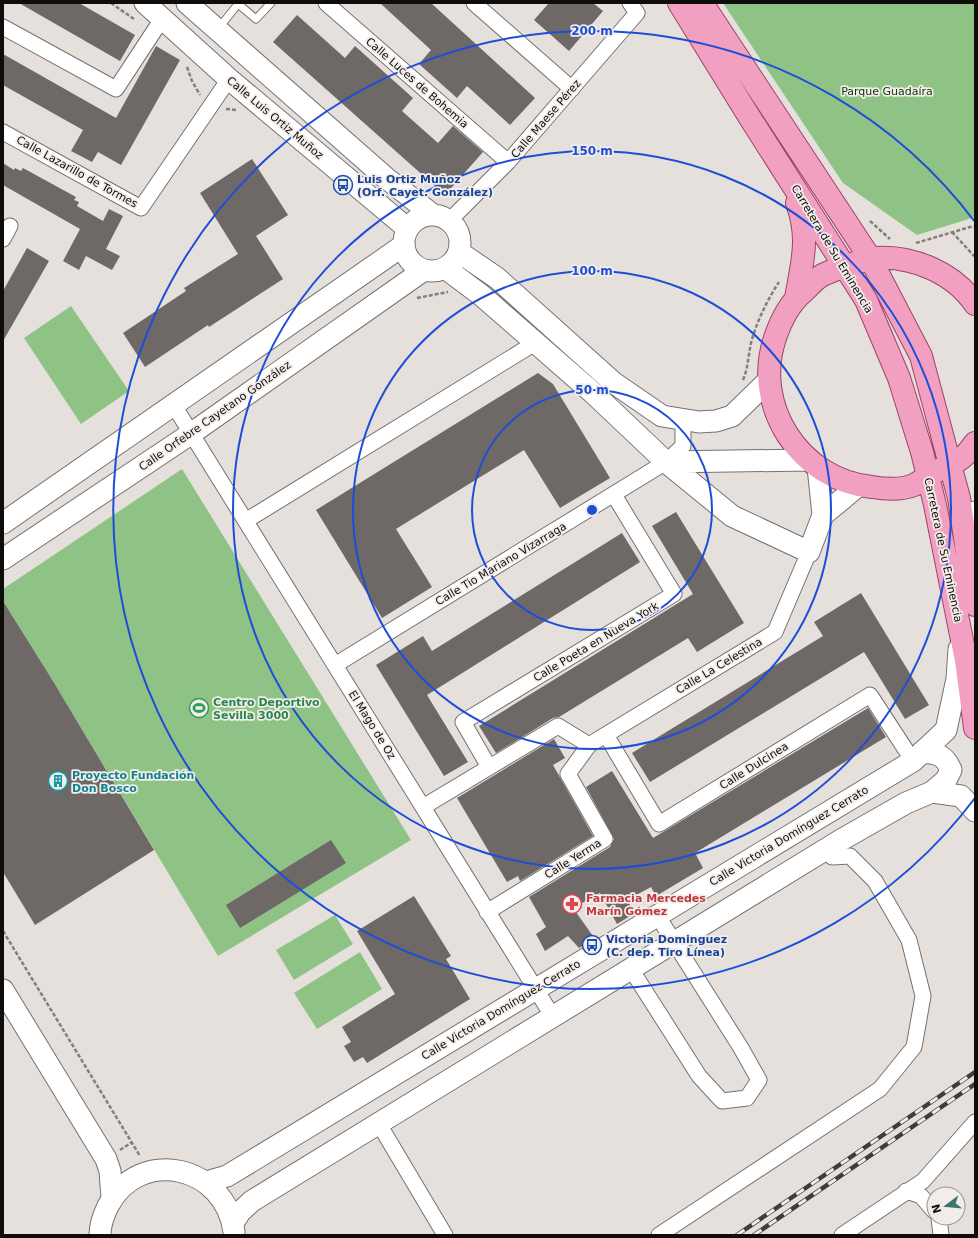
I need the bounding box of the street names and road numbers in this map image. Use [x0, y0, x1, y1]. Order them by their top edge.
street label: Calle Luces de Bohemia [363, 35, 471, 131]
street label: Calle Luis Ortiz Muñoz [224, 74, 326, 162]
street label: Calle Maese Pérez [508, 77, 584, 161]
street label: Calle Lazarillo de Tormes [14, 133, 140, 211]
street label: Carretera de Su Eminencia [788, 182, 876, 316]
street label: Calle Orfebre Cayetano González [137, 358, 294, 474]
street label: Carretera de Su Eminencia [921, 476, 965, 624]
street label: Calle Tio Mariano Vizarraga [433, 520, 569, 608]
street label: Calle Poeta en Nueva York [531, 599, 662, 685]
street label: Calle La Celestina [674, 635, 764, 697]
street label: El Mago de Oz [346, 688, 398, 762]
street label: Calle Dulcinea [717, 740, 791, 792]
street label: Calle Victoria Domínguez Cerrato [707, 783, 871, 889]
street label: Calle Yerma [542, 836, 604, 882]
street label: Calle Victoria Domínguez Cerrato [419, 957, 583, 1063]

